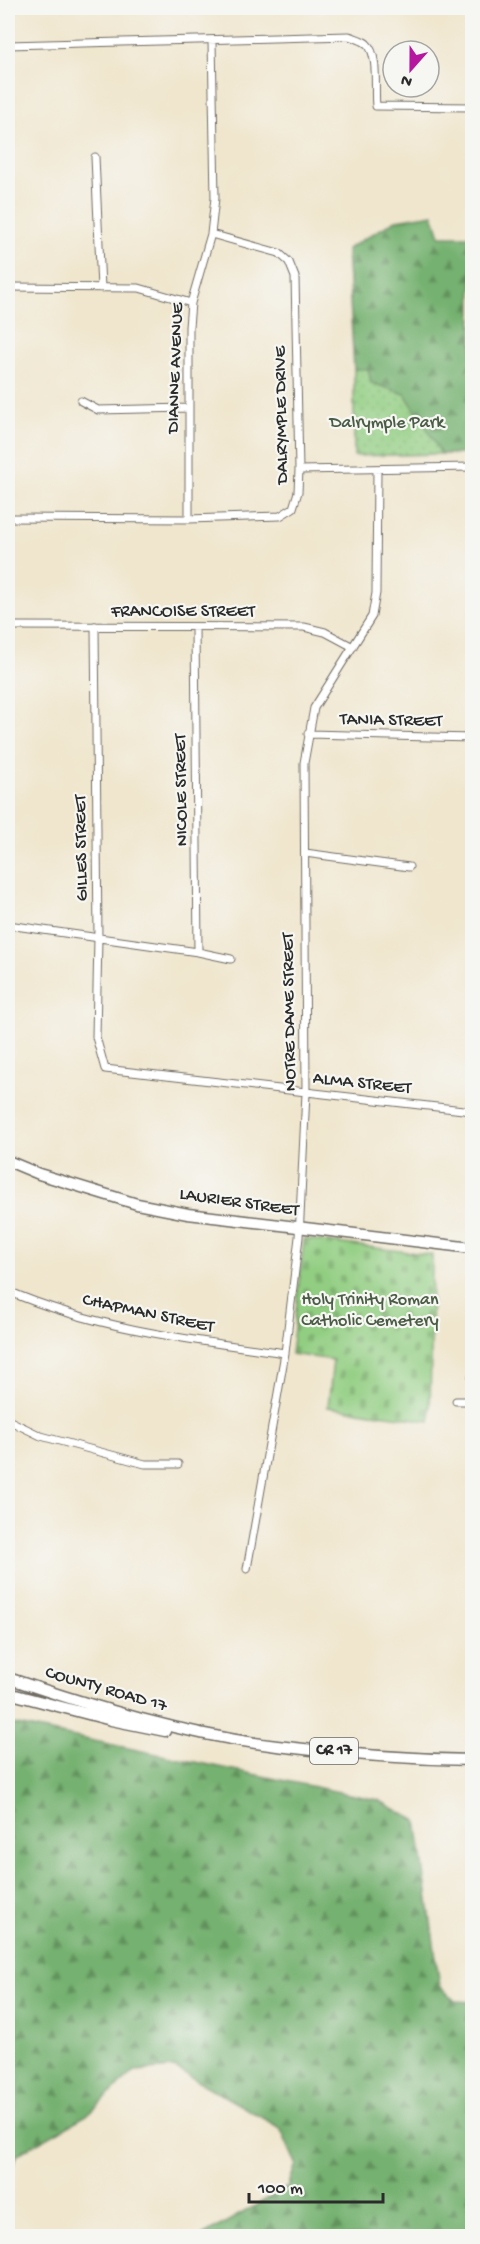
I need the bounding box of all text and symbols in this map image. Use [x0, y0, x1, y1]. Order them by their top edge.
north arrow [381, 39, 441, 99]
text: N [398, 69, 415, 90]
street label: DIANNE AVENUE [163, 301, 189, 435]
street label: DALRYMPLE DRIVE [270, 345, 294, 485]
park label: Dalrymple Park [329, 413, 446, 434]
street label: FRANCOISE STREET [110, 602, 256, 623]
street label: TANIA STREET [339, 710, 444, 732]
street label: NICOLE STREET [170, 732, 193, 847]
street label: GILLES STREET [71, 793, 93, 902]
street label: NOTRE DAME STREET [278, 931, 302, 1092]
street label: ALMA STREET [312, 1068, 413, 1100]
street label: LAURIER STREET [178, 1184, 301, 1222]
street label: CHAPMAN STREET [80, 1290, 217, 1338]
park label: Holy Trinity Roman Catholic Cemetery [301, 1290, 439, 1332]
street label: COUNTY ROAD 17 [43, 1663, 170, 1718]
road number: CR 17 [310, 1738, 358, 1764]
scale bar [249, 2166, 382, 2204]
text: 100 m [257, 2179, 303, 2200]

